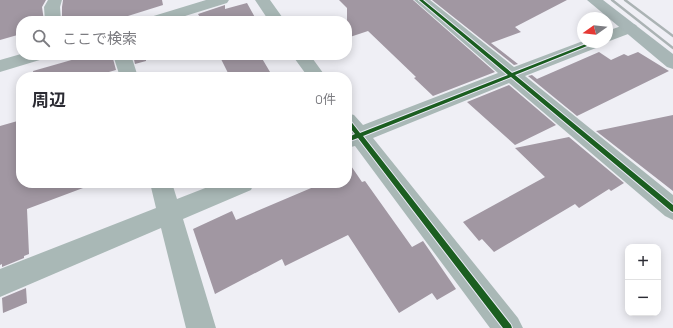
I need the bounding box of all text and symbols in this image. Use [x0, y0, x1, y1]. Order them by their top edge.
north arrow [577, 12, 613, 48]
search box [16, 16, 352, 60]
icon: search [30, 27, 52, 49]
text: ここで検索 [62, 28, 137, 49]
text: 周辺 [32, 88, 66, 111]
text: 0件 [315, 90, 336, 108]
map controls [625, 244, 661, 316]
button: + [625, 244, 661, 280]
button: − [625, 280, 661, 316]

